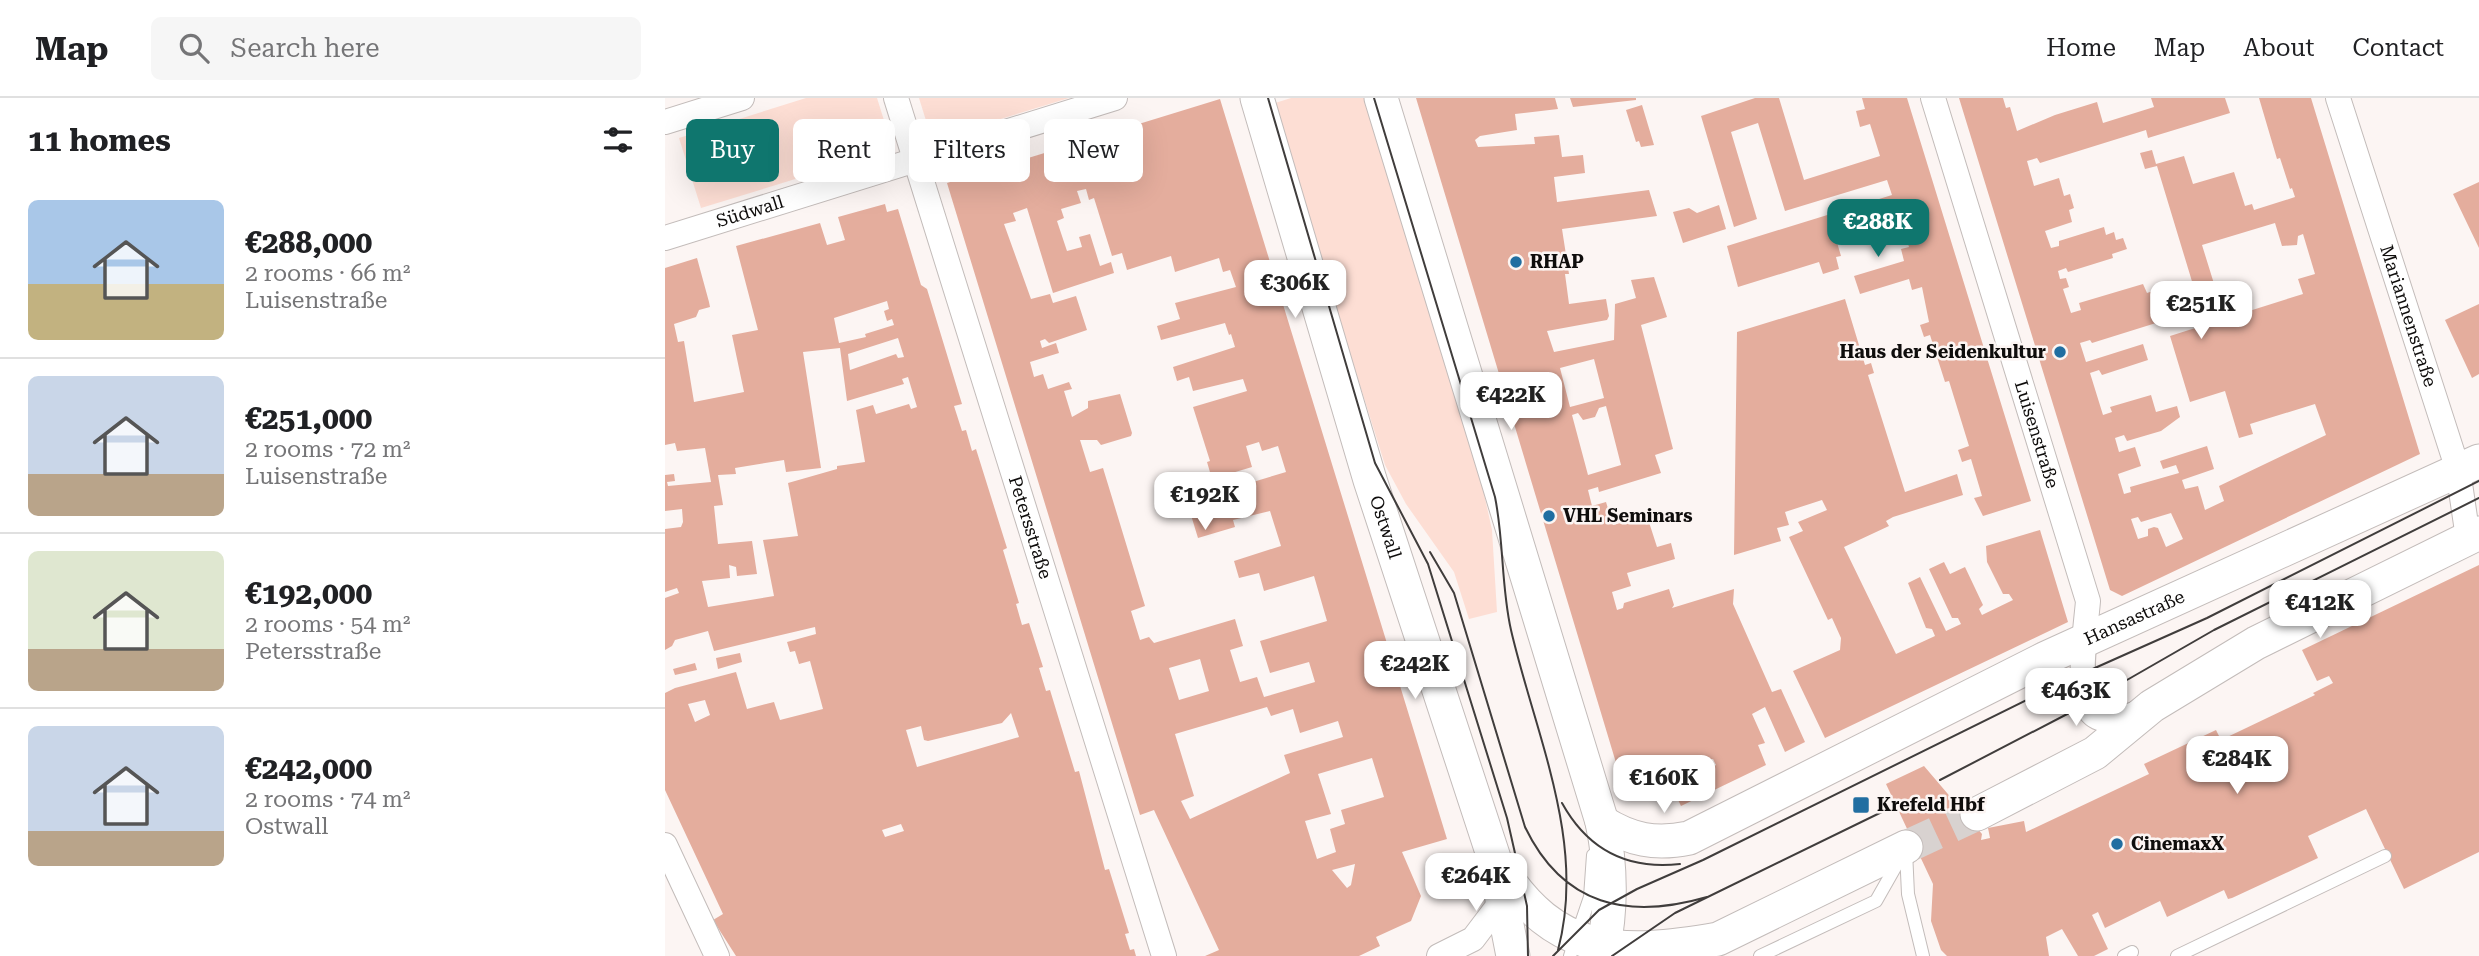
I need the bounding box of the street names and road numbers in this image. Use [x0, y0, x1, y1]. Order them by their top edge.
street label: Südwall [714, 191, 787, 231]
street label: Mariannenstraße [2376, 242, 2441, 389]
street label: Luisenstraße [2011, 378, 2064, 491]
street label: Petersstraße [1005, 473, 1057, 582]
street label: Ostwall [1366, 493, 1406, 562]
street label: Hansastraße [2081, 585, 2188, 649]

